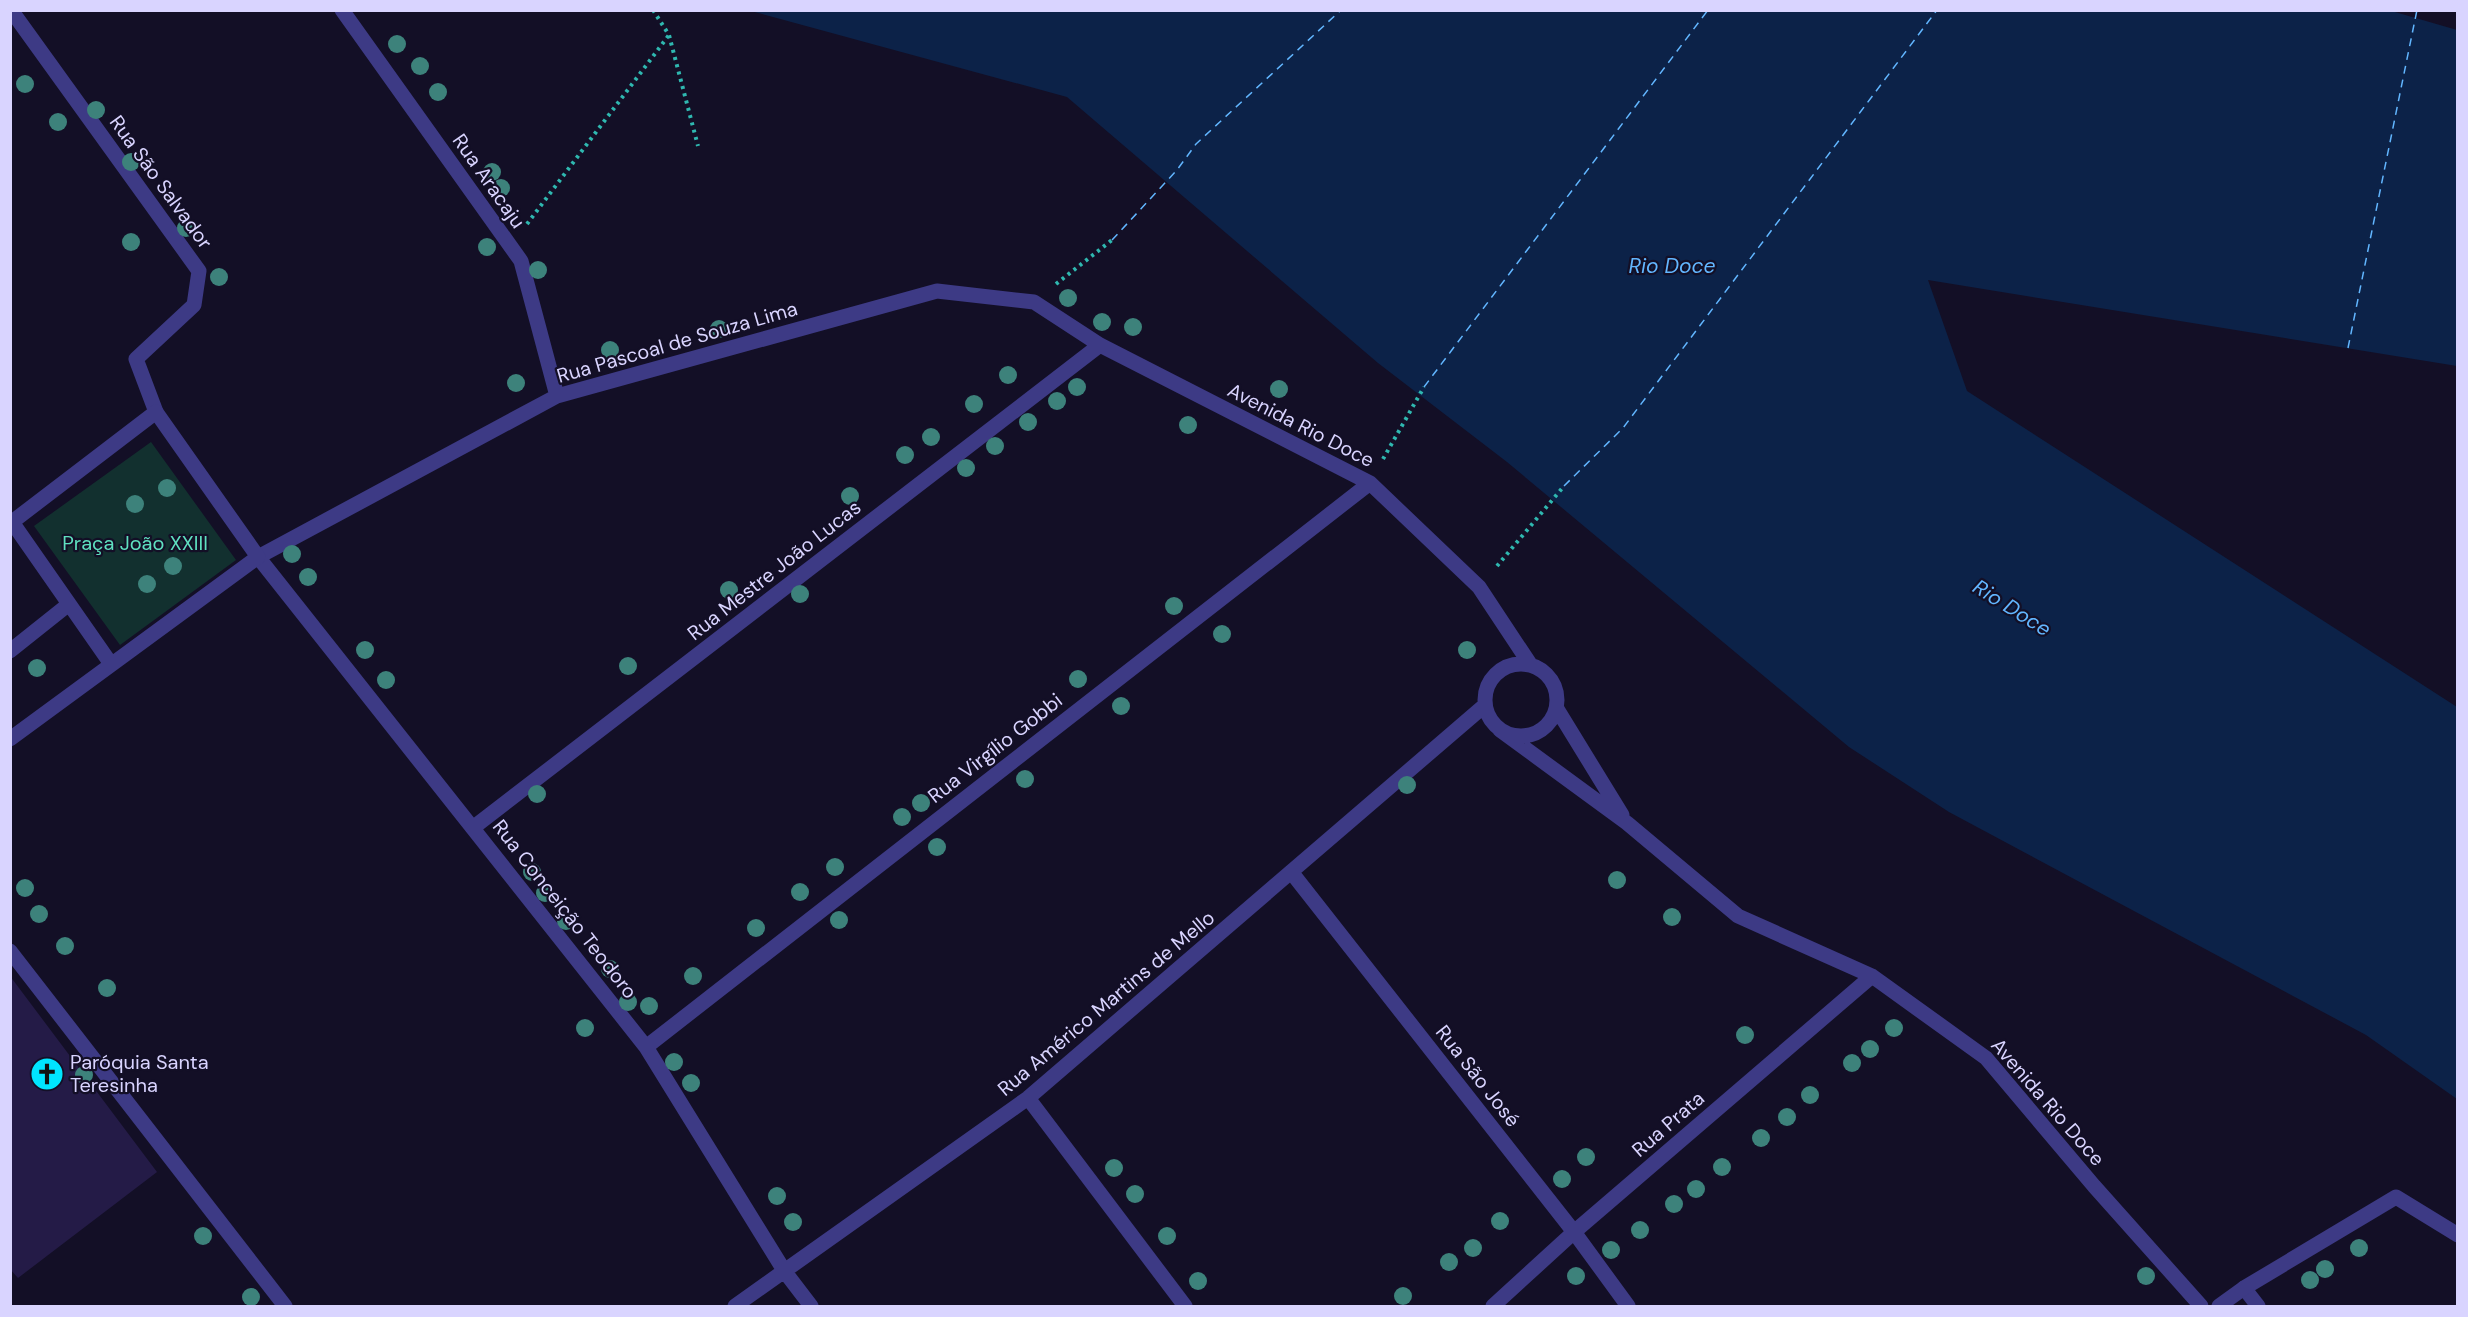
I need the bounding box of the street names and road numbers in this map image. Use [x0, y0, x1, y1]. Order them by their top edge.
street label: Rua São Salvador [104, 110, 218, 254]
street label: Rua Aracaju [447, 129, 531, 233]
street label: Rua Pascoal de Souza Lima [554, 295, 800, 389]
street label: Avenida Rio Doce [1223, 377, 1379, 473]
street label: Rua Mestre João Lucas [682, 494, 866, 646]
street label: Rua Virgílio Gobbi [922, 687, 1068, 809]
street label: Rua Conceição Teodoro [487, 814, 643, 1004]
street label: Rua Américo Martins de Mello [992, 904, 1220, 1102]
street label: Rua São José [1430, 1020, 1526, 1132]
street label: Avenida Rio Doce [1985, 1033, 2111, 1171]
street label: Rua Prata [1626, 1085, 1710, 1163]

